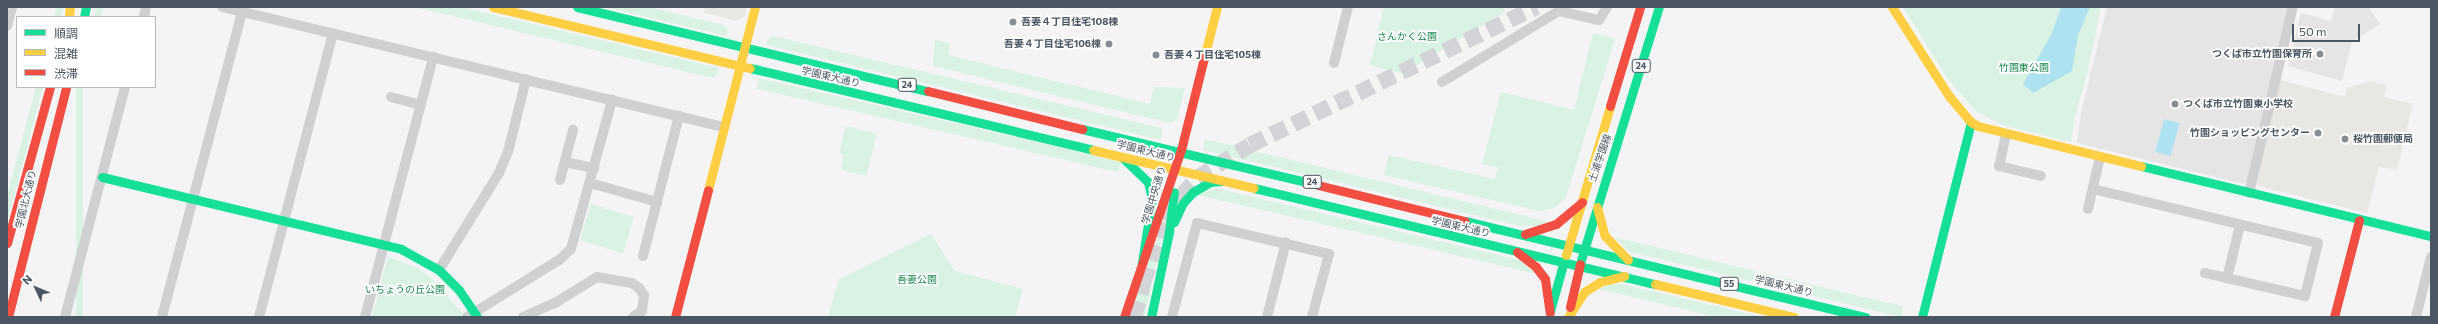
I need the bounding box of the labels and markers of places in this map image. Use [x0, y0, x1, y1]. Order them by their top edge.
place label: 吾妻４丁目住宅108棟 [1021, 16, 1118, 28]
marker: 吾妻４丁目住宅108棟 [1008, 17, 1018, 27]
place label: 吾妻４丁目住宅106棟 [1004, 38, 1101, 50]
marker: 吾妻４丁目住宅106棟 [1104, 39, 1114, 49]
place label: つくば市立竹園保育所 [2212, 48, 2312, 60]
place label: 吾妻４丁目住宅105棟 [1164, 49, 1261, 61]
marker: つくば市立竹園保育所 [2315, 49, 2325, 59]
marker: 吾妻４丁目住宅105棟 [1151, 50, 1161, 60]
place label: つくば市立竹園東小学校 [2183, 98, 2293, 110]
marker: つくば市立竹園東小学校 [2170, 99, 2180, 109]
place label: 竹園ショッピングセンター [2190, 127, 2310, 139]
marker: 竹園ショッピングセンター [2313, 128, 2323, 138]
place label: 桜竹園郵便局 [2353, 133, 2413, 145]
marker: 桜竹園郵便局 [2340, 134, 2350, 144]

